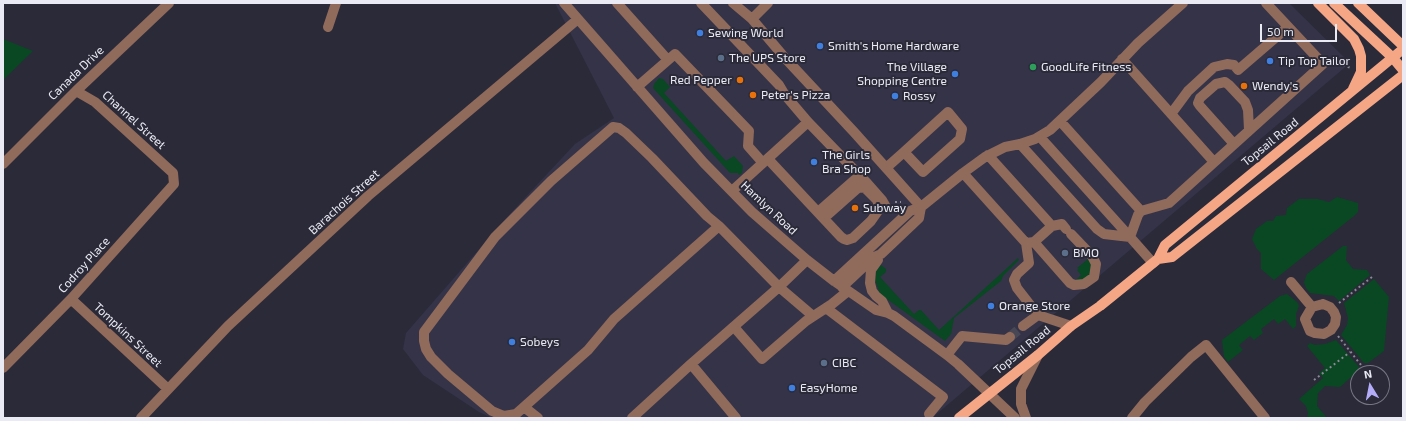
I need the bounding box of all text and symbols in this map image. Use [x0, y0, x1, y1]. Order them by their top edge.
scale bar [1262, 16, 1339, 42]
text: 50 m [1267, 24, 1294, 38]
place label: Sewing World [708, 26, 784, 40]
marker: Sewing World [695, 28, 705, 38]
place label: Smith's Home Hardware [828, 39, 959, 53]
marker: Smith's Home Hardware [815, 41, 825, 51]
street label: Canada Drive [45, 43, 107, 103]
place label: The UPS Store [729, 51, 806, 65]
marker: The UPS Store [716, 53, 726, 63]
place label: Tip Top Tailor [1278, 54, 1350, 68]
marker: Tip Top Tailor [1265, 56, 1275, 66]
place label: The Village Shopping Centre [857, 60, 947, 88]
place label: GoodLife Fitness [1041, 60, 1131, 74]
marker: GoodLife Fitness [1028, 62, 1038, 72]
marker: The Village Shopping Centre [950, 69, 960, 79]
place label: Red Pepper [670, 73, 732, 87]
marker: Red Pepper [735, 75, 745, 85]
place label: Wendy's [1252, 79, 1298, 93]
marker: Wendy's [1239, 81, 1249, 91]
street label: Channel Street [99, 88, 169, 152]
place label: Peter's Pizza [761, 88, 830, 102]
place label: Rossy [903, 89, 936, 103]
marker: Peter's Pizza [748, 90, 758, 100]
marker: Rossy [890, 91, 900, 101]
street label: Topsail Road [1239, 115, 1301, 169]
place label: The Girls Bra Shop [822, 148, 871, 176]
marker: The Girls Bra Shop [809, 157, 819, 167]
street label: Barachois Street [306, 166, 382, 238]
street label: Hamlyn Road [738, 178, 800, 238]
place label: Subway [863, 201, 906, 215]
marker: Subway [850, 203, 860, 213]
street label: Codroy Place [55, 234, 113, 296]
place label: BMO [1073, 246, 1099, 260]
marker: BMO [1060, 248, 1070, 258]
place label: Orange Store [999, 299, 1070, 313]
street label: Tompkins Street [91, 300, 165, 370]
marker: Orange Store [986, 301, 996, 311]
street label: Topsail Road [991, 323, 1053, 377]
place label: Sobeys [520, 335, 559, 349]
marker: Sobeys [507, 337, 517, 347]
place label: CIBC [832, 356, 856, 370]
marker: CIBC [819, 358, 829, 368]
north arrow [1350, 365, 1390, 405]
text: N [1363, 367, 1373, 381]
place label: EasyHome [800, 381, 858, 395]
marker: EasyHome [787, 383, 797, 393]

